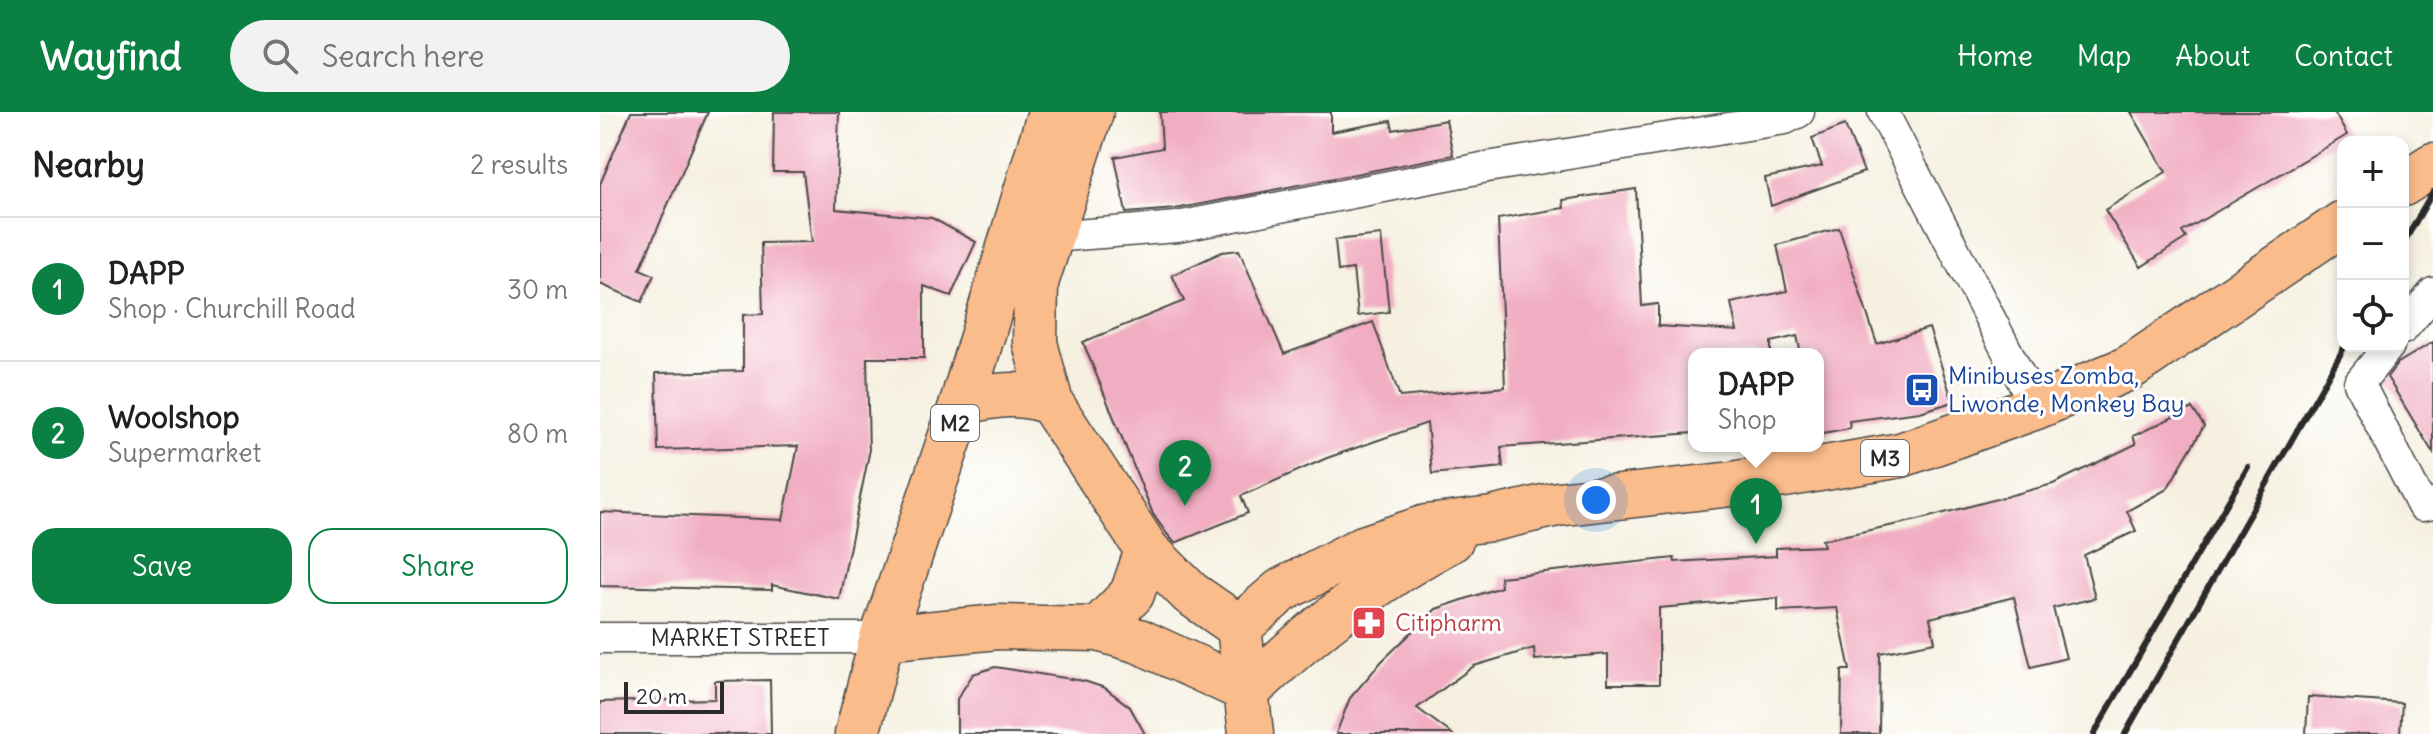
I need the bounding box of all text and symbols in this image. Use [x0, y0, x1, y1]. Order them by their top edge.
search box [230, 20, 790, 92]
text: Wayfind [40, 33, 182, 80]
icon: search [258, 34, 302, 78]
text: Search here [322, 37, 484, 75]
text: Home [1957, 38, 2033, 74]
text: Map [2077, 38, 2131, 74]
text: About [2175, 38, 2250, 74]
text: Contact [2294, 38, 2393, 74]
map controls [2337, 136, 2409, 352]
button: + [2337, 136, 2409, 208]
text: Nearby [32, 143, 145, 186]
text: 2 results [470, 148, 568, 181]
button: − [2337, 208, 2409, 280]
text: DAPP [108, 254, 185, 292]
text: 1 [53, 273, 63, 306]
text: 30 m [507, 273, 568, 306]
button: locate [2337, 280, 2409, 352]
text: Shop · Churchill Road [108, 292, 355, 325]
popup [1688, 348, 1824, 452]
place label: Minibuses Zomba, Liwonde, Monkey Bay [1948, 360, 2184, 418]
text: DAPP [1718, 365, 1794, 403]
bus stop icon: Minibuses Zomba, Liwonde, Monkey Bay [1903, 371, 1941, 409]
text: Woolshop [108, 398, 240, 436]
text: Shop [1718, 403, 1777, 436]
road number: M2 [931, 405, 979, 441]
text: 2 [51, 417, 65, 450]
text: 80 m [507, 417, 568, 450]
text: Supermarket [108, 436, 261, 469]
pin: 2 [1159, 440, 1211, 506]
road number: M3 [1861, 440, 1909, 476]
pin: 1 [1730, 478, 1782, 544]
your location [1576, 480, 1616, 520]
button: Save [32, 528, 292, 604]
button: Share [308, 528, 568, 604]
pharmacy icon: Citipharm [1350, 604, 1388, 642]
place label: Citipharm [1395, 607, 1502, 637]
street label: MARKET STREET [650, 622, 830, 652]
scale bar [624, 678, 724, 714]
text: 20 m [636, 682, 687, 710]

